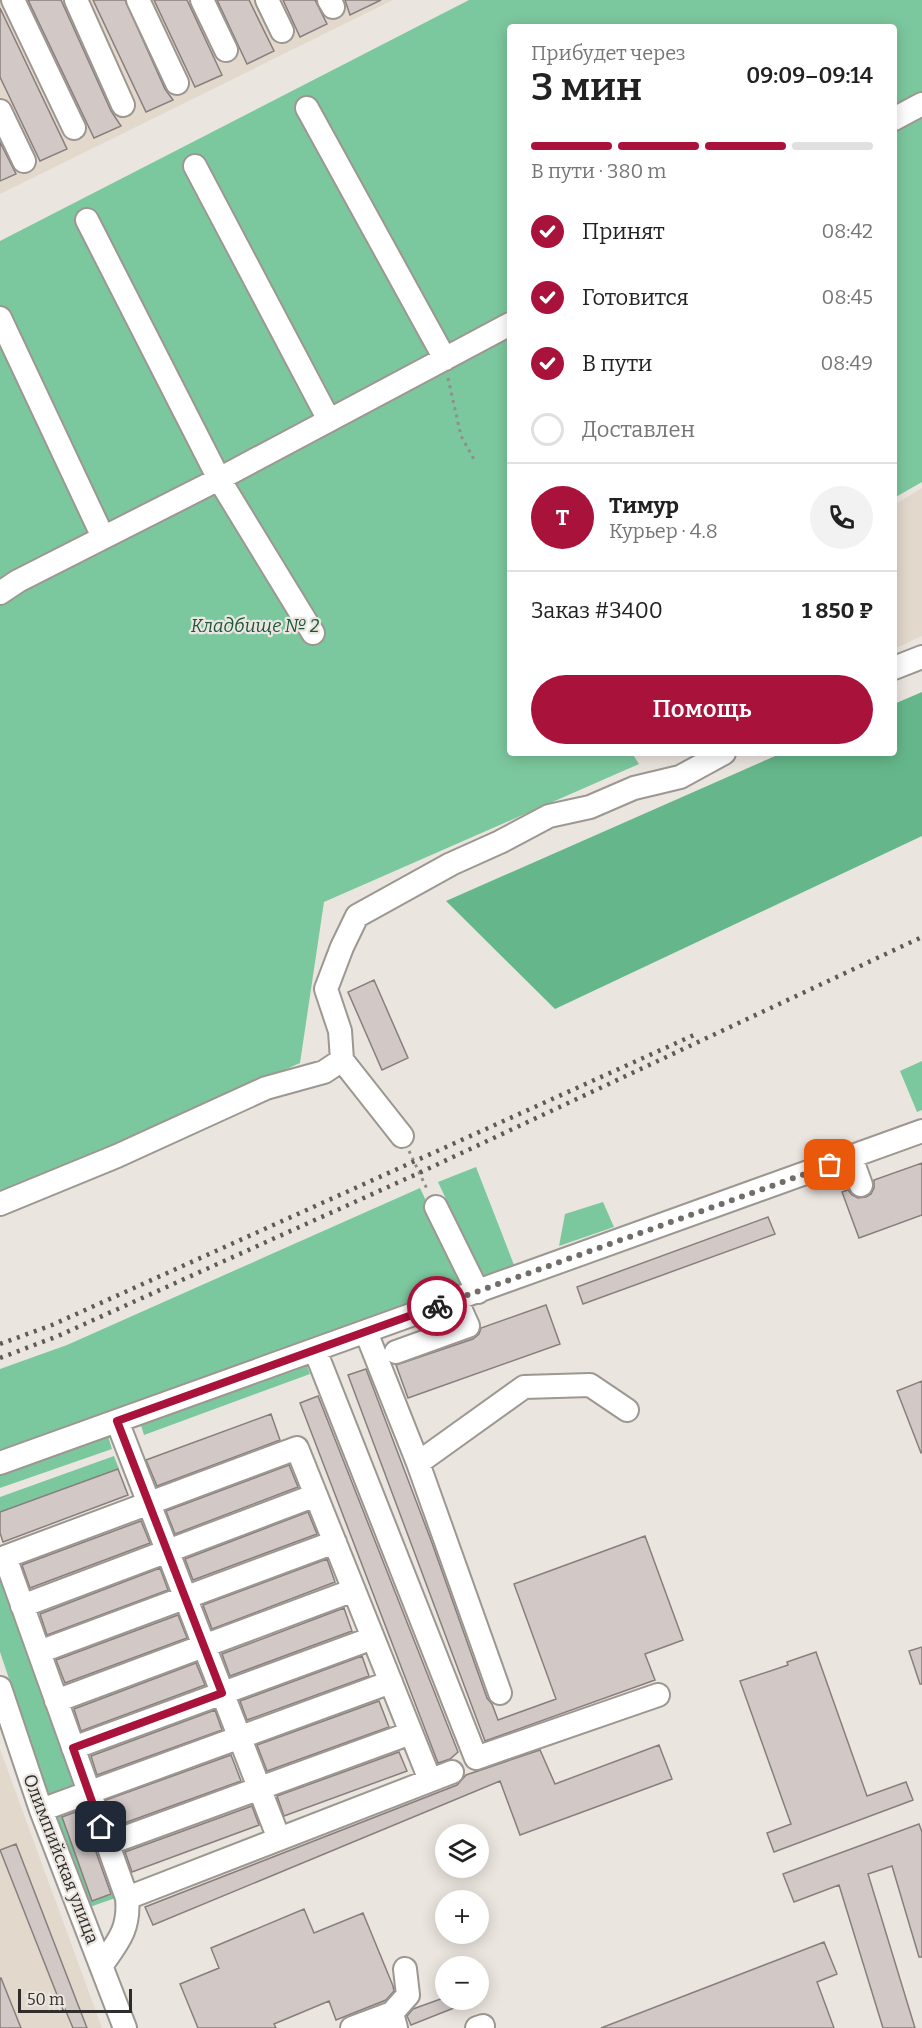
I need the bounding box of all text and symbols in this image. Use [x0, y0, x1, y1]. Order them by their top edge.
text: Прибудет через [531, 41, 686, 65]
text: 09:09–09:14 [746, 62, 873, 89]
text: 3 мин [531, 64, 642, 110]
text: В пути · 380 m [531, 159, 666, 183]
icon: check [531, 215, 564, 248]
text: Принят [582, 218, 665, 245]
text: 08:42 [821, 219, 873, 243]
icon: check [531, 281, 564, 314]
text: Готовится [582, 284, 689, 311]
text: 08:45 [822, 285, 873, 309]
icon: check [531, 347, 564, 380]
text: В пути [582, 350, 652, 377]
text: 08:49 [821, 351, 873, 375]
text: Доставлен [582, 416, 695, 443]
button: phone [810, 486, 873, 549]
text: Тимур [609, 492, 679, 519]
text: Т [556, 504, 569, 531]
text: Курьер · 4.8 [609, 519, 718, 543]
text: Заказ #3400 [531, 597, 663, 624]
text: 1 850 ₽ [802, 597, 873, 624]
park label: Кладбище № 2 [191, 615, 320, 637]
button: Помощь [531, 675, 873, 744]
pin [804, 1139, 855, 1190]
icon: bag [813, 1148, 846, 1181]
courier [407, 1276, 467, 1336]
icon: bike [421, 1290, 454, 1323]
street label: Олимпийская улица [18, 1771, 104, 1947]
pin [75, 1801, 126, 1852]
icon: home [84, 1810, 117, 1843]
map controls [435, 1824, 489, 2010]
button: layers [435, 1824, 489, 1878]
button: + [435, 1890, 489, 1944]
button: − [435, 1956, 489, 2010]
scale bar [18, 1986, 132, 2014]
text: 50 m [27, 1990, 64, 2009]

